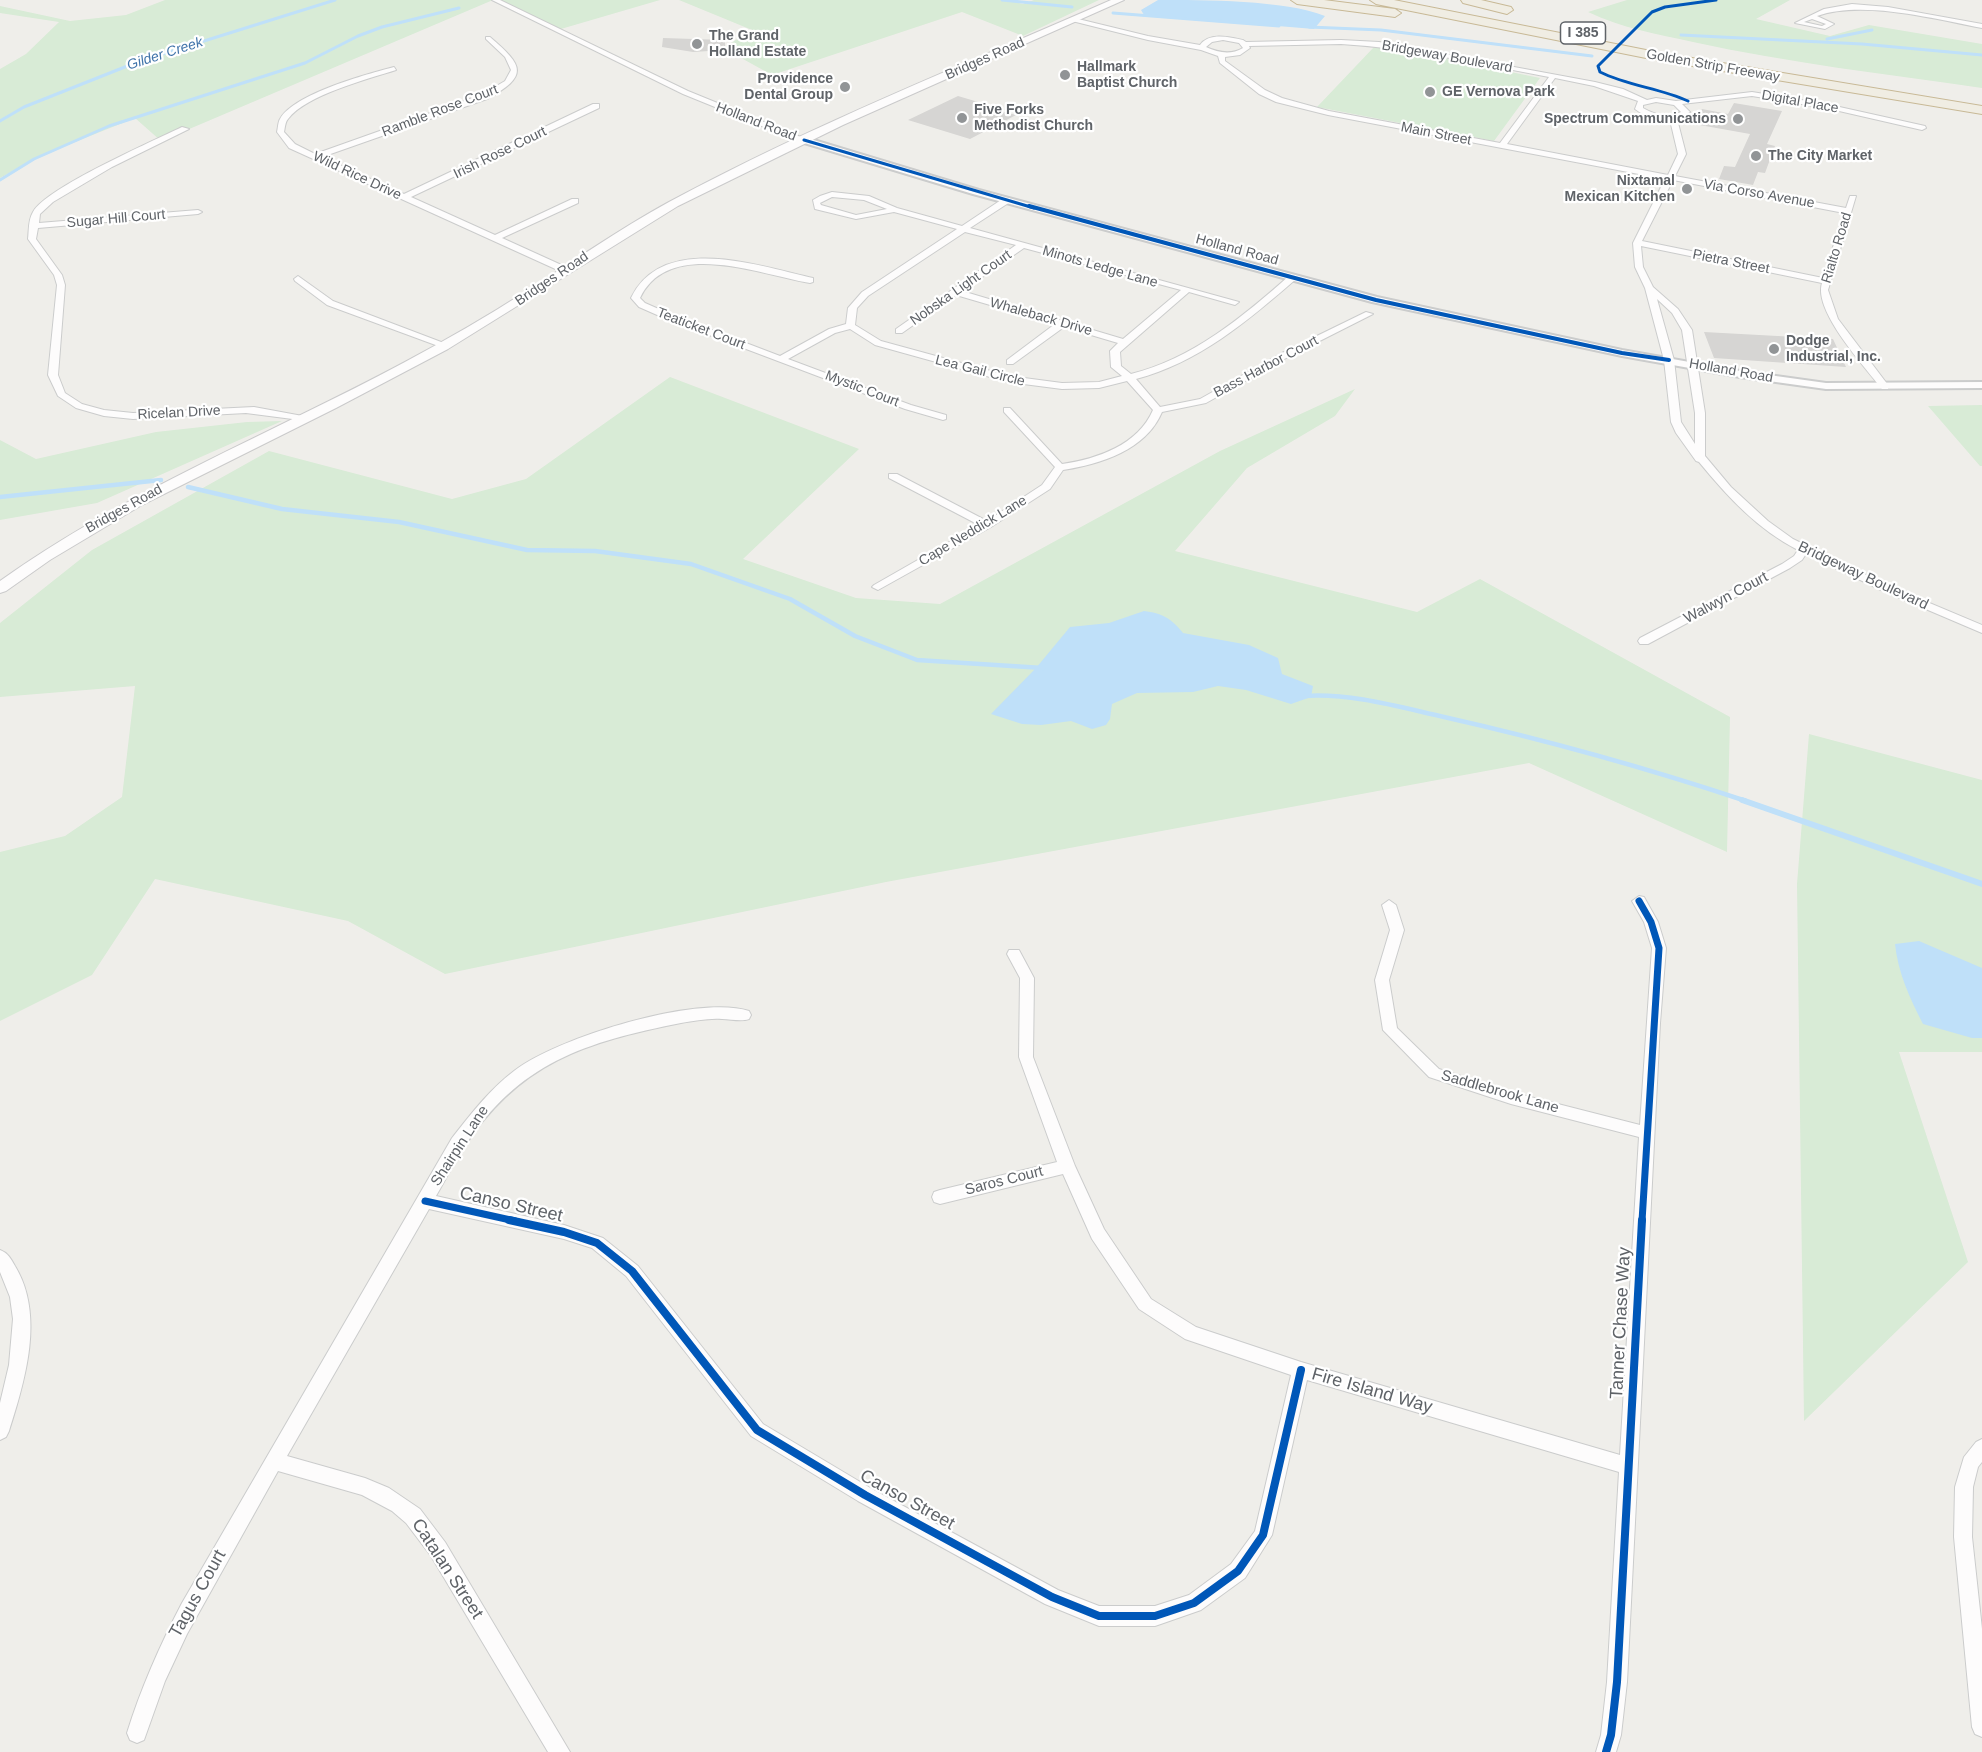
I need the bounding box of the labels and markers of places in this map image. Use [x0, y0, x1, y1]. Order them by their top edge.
place label: The Grand Holland Estate [709, 28, 806, 60]
marker: The Grand Holland Estate [690, 37, 704, 51]
place label: Hallmark Baptist Church [1077, 59, 1177, 92]
marker: Hallmark Baptist Church [1058, 68, 1072, 82]
place label: Providence Dental Group [744, 71, 833, 104]
marker: Providence Dental Group [838, 80, 852, 94]
place label: GE Vernova Park [1442, 84, 1555, 100]
marker: GE Vernova Park [1423, 85, 1437, 99]
place label: Five Forks Methodist Church [974, 102, 1093, 134]
marker: Five Forks Methodist Church [955, 111, 969, 125]
place label: Spectrum Communications [1544, 111, 1726, 127]
marker: Spectrum Communications [1731, 112, 1745, 126]
place label: The City Market [1768, 148, 1872, 164]
marker: The City Market [1749, 149, 1763, 163]
place label: Nixtamal Mexican Kitchen [1565, 173, 1675, 206]
marker: Nixtamal Mexican Kitchen [1680, 182, 1694, 196]
place label: Dodge Industrial, Inc. [1786, 333, 1881, 366]
marker: Dodge Industrial, Inc. [1767, 342, 1781, 356]

